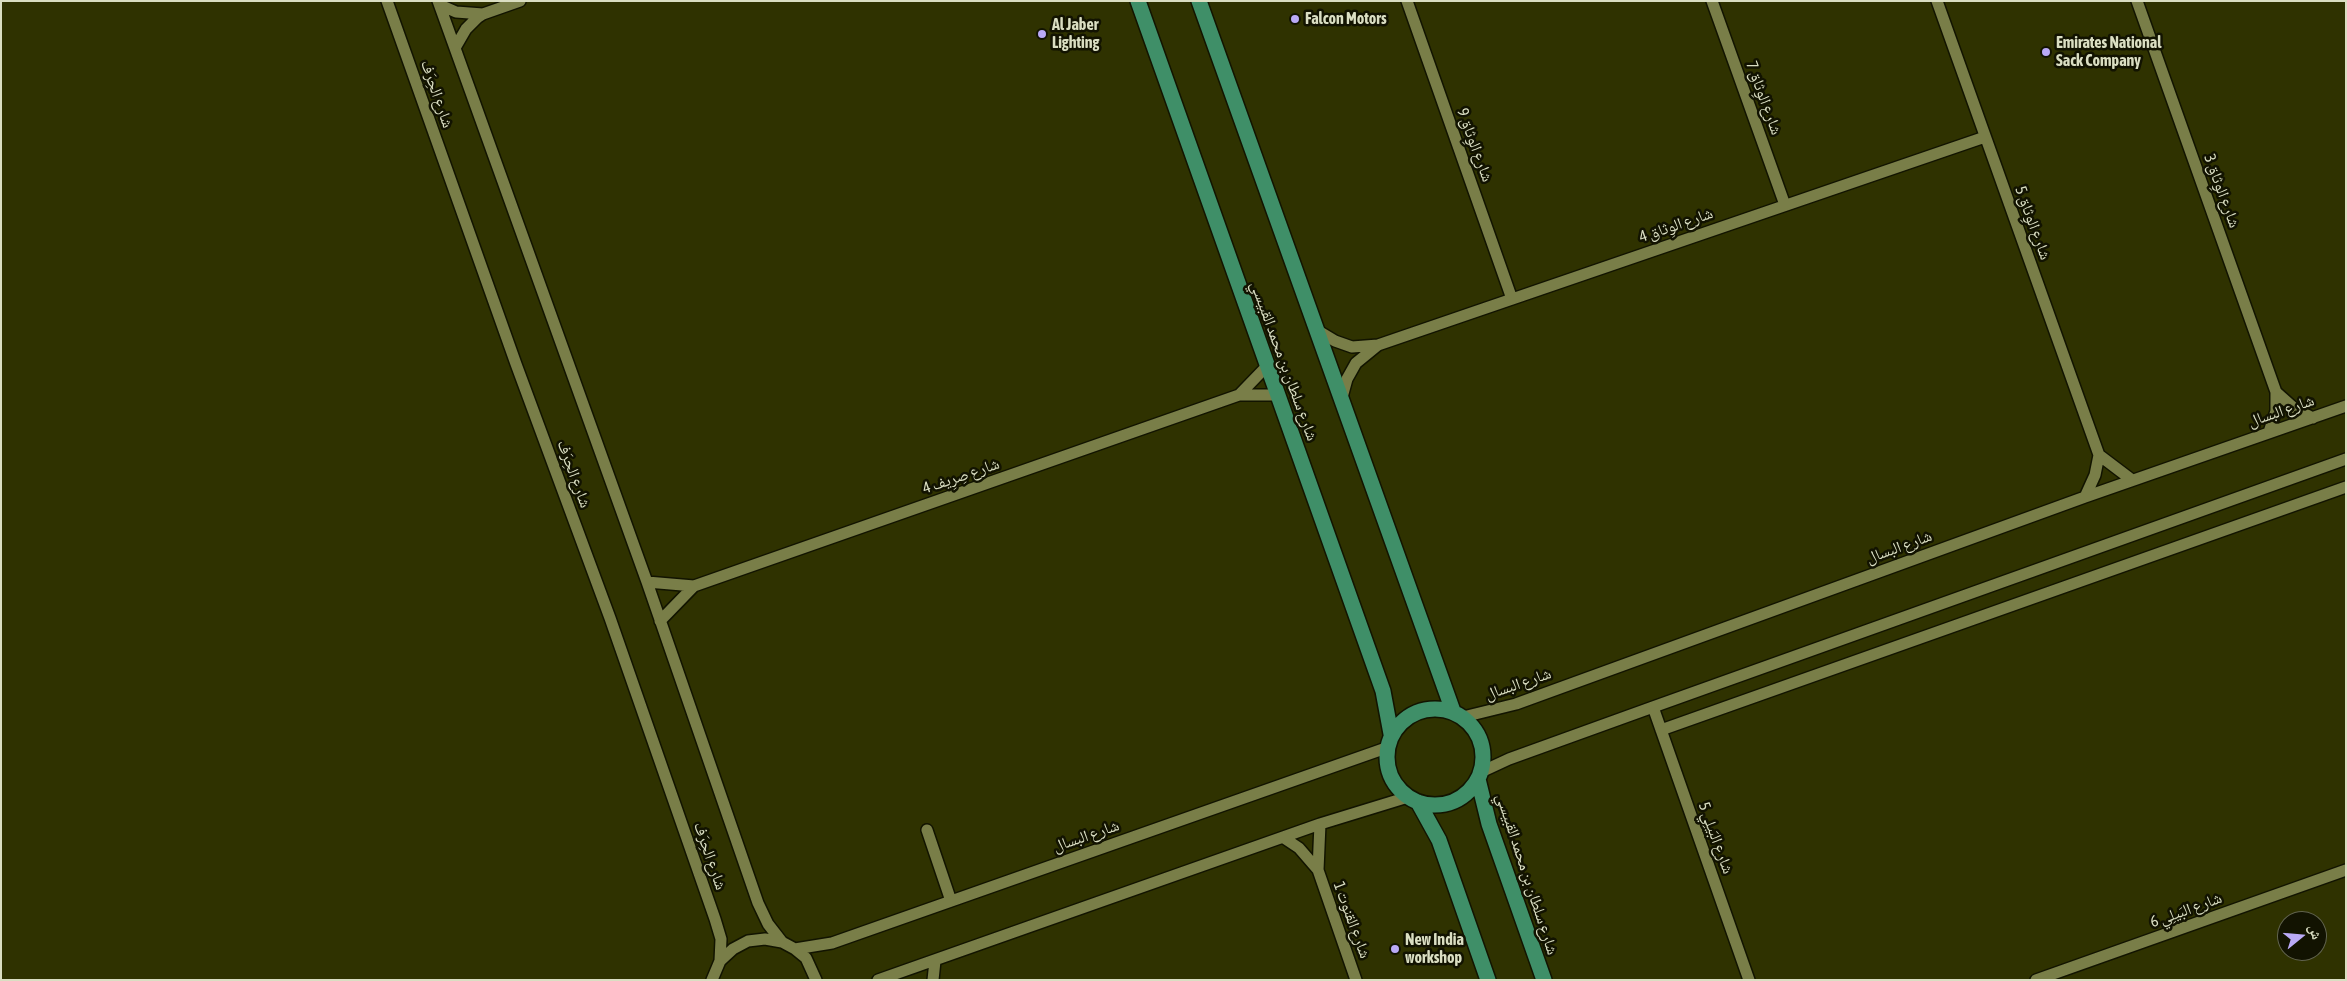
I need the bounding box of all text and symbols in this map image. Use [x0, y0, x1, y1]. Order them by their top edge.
place label: Falcon Motors [1305, 9, 1387, 29]
marker: Falcon Motors [1289, 13, 1301, 25]
place label: Al Jaber Lighting [1052, 15, 1099, 53]
marker: Al Jaber Lighting [1036, 28, 1048, 40]
place label: Emirates National Sack Company [2056, 33, 2162, 71]
marker: Emirates National Sack Company [2040, 46, 2052, 58]
street label: شارع الحِرَف [416, 58, 458, 130]
street label: شارع الوِثاق 7 [1742, 59, 1786, 137]
street label: شارع الوِثاق 9 [1453, 106, 1497, 184]
street label: شارع الوِثاق 3 [2200, 152, 2244, 230]
street label: شارع الوِثاق 5 [2011, 184, 2055, 262]
street label: شارع الوِثاق 4 [1637, 203, 1715, 247]
street label: شارع سلطان بن محمد القبيسي [1246, 279, 1322, 443]
street label: شارع البسال [2245, 391, 2317, 431]
street label: شارع الحِرَف [553, 438, 595, 510]
street label: شارع صِرِيف 4 [920, 454, 1002, 498]
street label: شارع البسال [1863, 526, 1935, 568]
street label: شارع البسال [1482, 664, 1554, 704]
street label: شارع سلطان بن محمد القبيسي [1492, 791, 1562, 957]
street label: شارع البَيلِي 5 [1694, 800, 1738, 876]
street label: شارع البسال [1050, 816, 1122, 856]
street label: شارع الحِرَف [689, 820, 731, 892]
street label: شارع القنوت 1 [1329, 879, 1375, 961]
street label: شارع البَيلِي 6 [2148, 888, 2224, 932]
north arrow [2277, 911, 2327, 961]
text: ش [2306, 922, 2325, 941]
place label: New India workshop [1405, 930, 1464, 968]
marker: New India workshop [1389, 943, 1401, 955]

